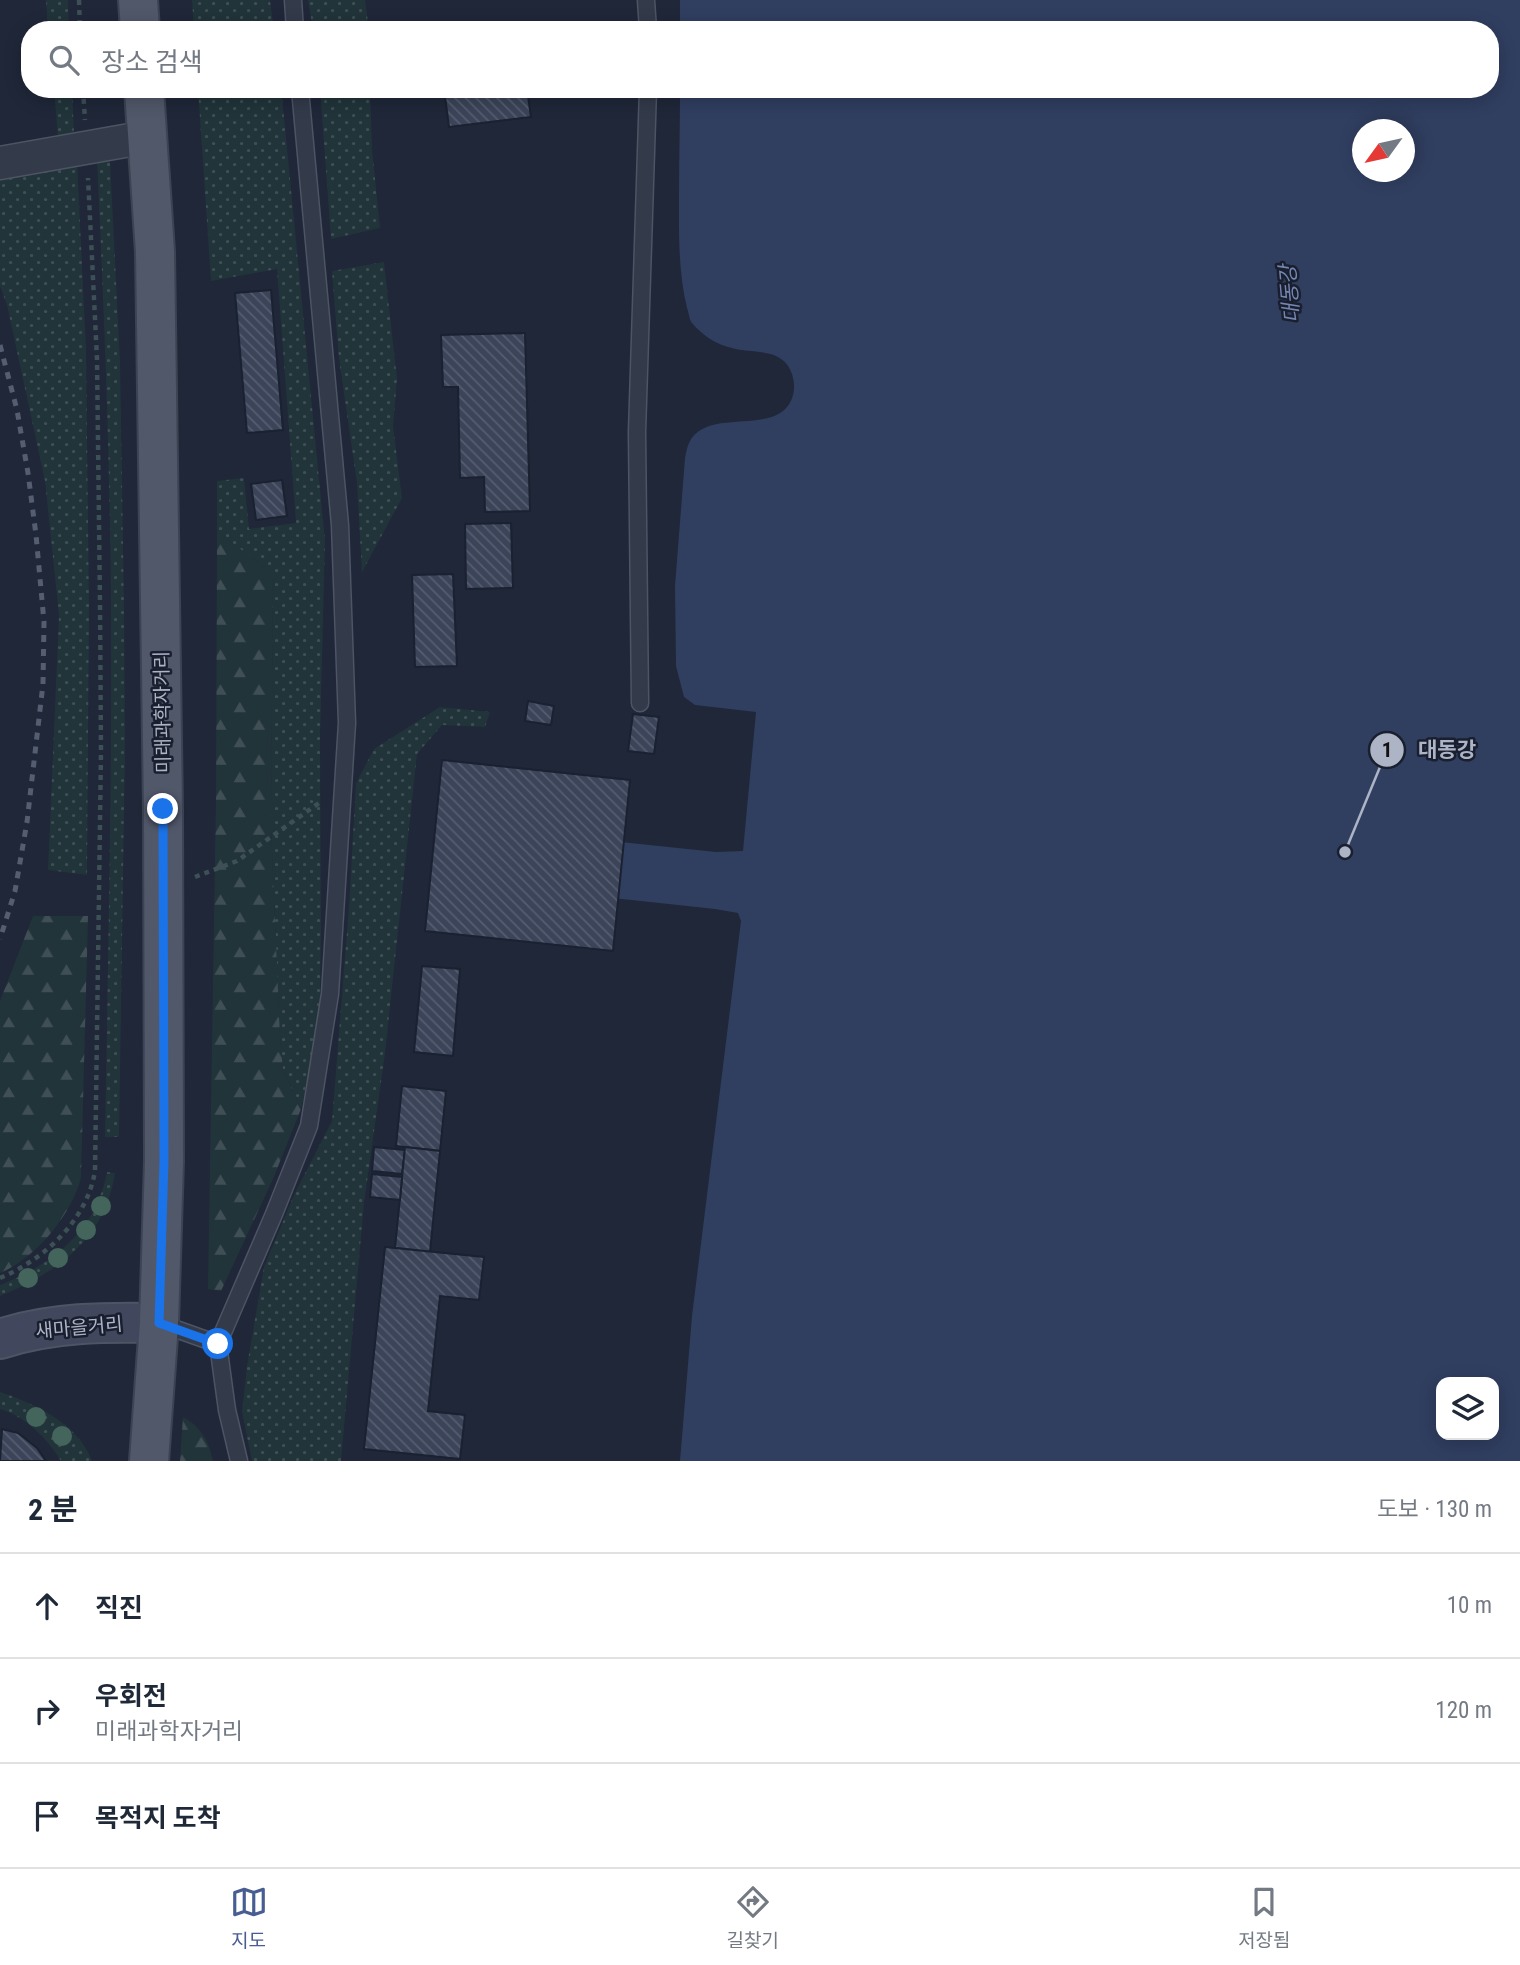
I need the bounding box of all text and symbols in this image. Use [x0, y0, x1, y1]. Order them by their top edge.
search box [21, 21, 1499, 98]
icon: search [45, 41, 83, 79]
text: 장소 검색 [101, 47, 203, 77]
north arrow [1352, 119, 1415, 182]
water label: 대동강 [1275, 261, 1304, 324]
street label: 미래과학자거리 [150, 651, 175, 773]
callout: 대동강 [1369, 729, 1490, 771]
text: 1 [1382, 738, 1392, 762]
text: 대동강 [1418, 738, 1476, 762]
route end [147, 793, 178, 824]
street label: 새마을거리 [35, 1312, 124, 1343]
route start [202, 1328, 233, 1359]
map controls [1436, 1377, 1499, 1440]
button: layers [1436, 1377, 1499, 1440]
text: 2 분 [28, 1492, 78, 1527]
text: 도보 · 130 m [1377, 1496, 1492, 1523]
icon: ahead [28, 1587, 66, 1625]
text: 10 m [1447, 1592, 1492, 1619]
text: 직진 [95, 1593, 143, 1623]
text: 우회전 [95, 1681, 167, 1711]
icon: right [28, 1692, 66, 1730]
text: 120 m [1435, 1697, 1492, 1724]
text: 미래과학자거리 [95, 1718, 243, 1745]
icon: arrive [28, 1797, 66, 1835]
text: 목적지 도착 [95, 1803, 221, 1833]
tab: 지도 [230, 1883, 268, 1952]
tab: 길찾기 [727, 1883, 779, 1952]
tab: 저장됨 [1238, 1883, 1290, 1952]

